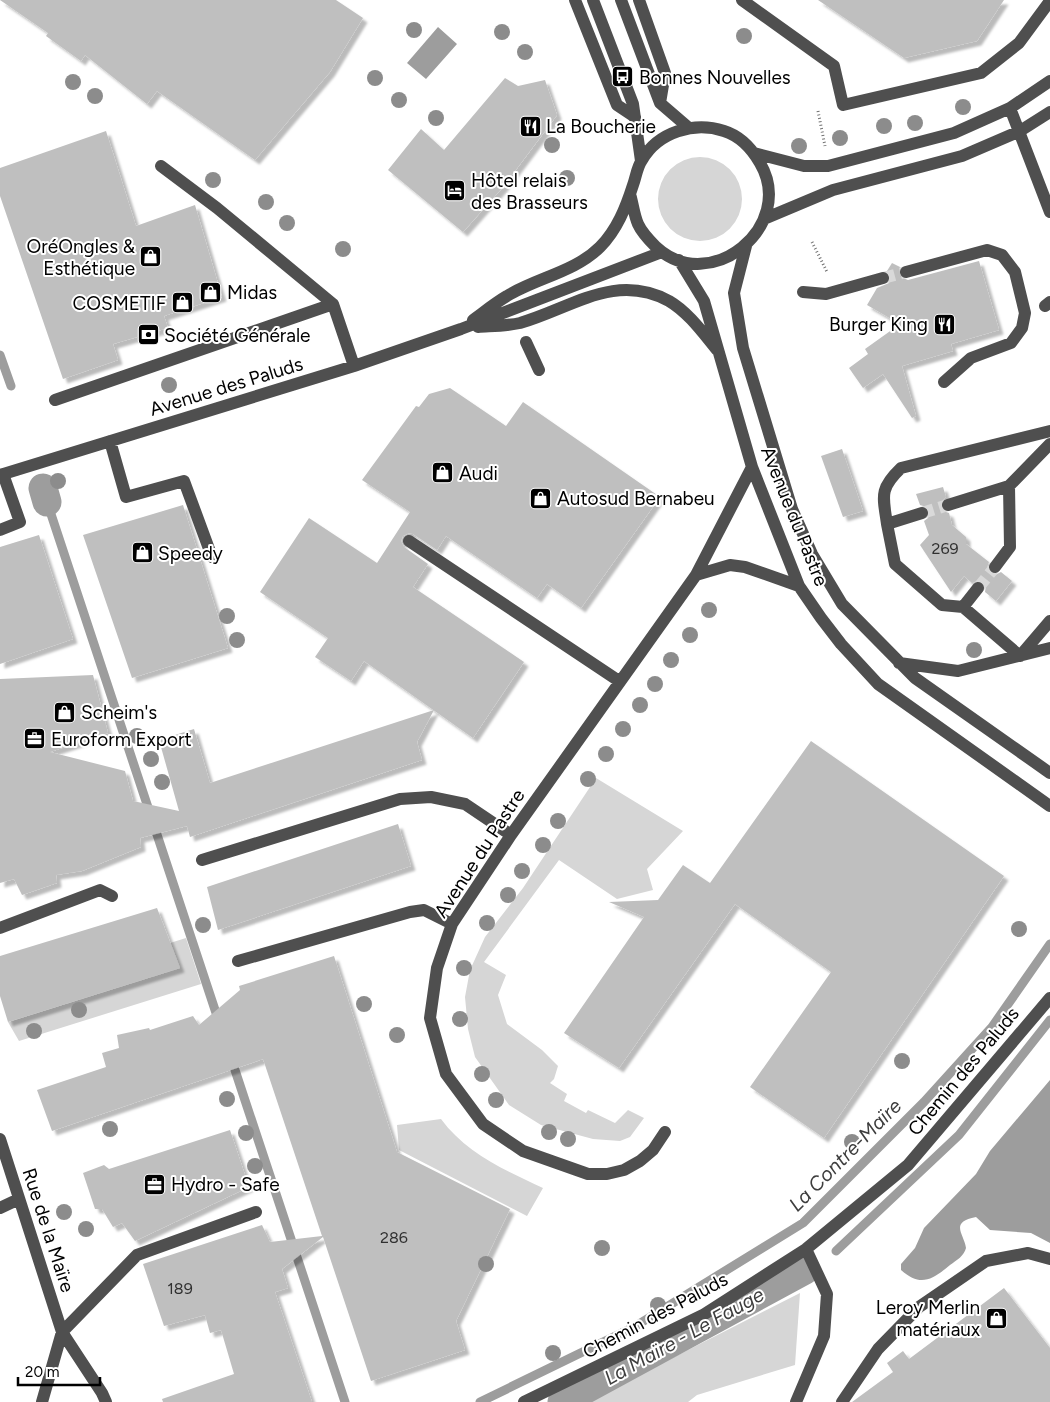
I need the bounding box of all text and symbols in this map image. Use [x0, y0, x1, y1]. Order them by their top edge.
bus stop icon: Bonnes Nouvelles [611, 65, 635, 89]
place label: Bonnes Nouvelles [639, 66, 791, 89]
restaurant icon: La Boucherie [518, 114, 542, 138]
place label: La Boucherie [546, 115, 656, 138]
place label: Hôtel relais des Brasseurs [471, 169, 588, 214]
hotel icon: Hôtel relais des Brasseurs [443, 179, 467, 203]
place label: OréOngles & Esthétique [27, 235, 136, 280]
shop icon: OréOngles & Esthétique [139, 245, 163, 269]
shop icon: Midas [199, 280, 223, 304]
place label: Midas [227, 281, 277, 304]
shop icon: COSMETIF [170, 291, 194, 315]
place label: COSMETIF [73, 292, 166, 315]
restaurant icon: Burger King [932, 312, 956, 336]
place label: Burger King [829, 313, 928, 336]
bank icon: Société Générale [136, 323, 160, 347]
place label: Société Générale [164, 324, 310, 347]
street label: Avenue des Paluds [147, 352, 306, 421]
street label: Avenue du Pastre [756, 443, 833, 589]
shop icon: Audi [431, 461, 455, 485]
place label: Audi [459, 462, 498, 485]
shop icon: Autosud Bernabeu [529, 486, 553, 510]
place label: Autosud Bernabeu [557, 487, 715, 510]
house number: 269 [931, 539, 959, 558]
shop icon: Speedy [130, 541, 154, 565]
place label: Speedy [158, 542, 223, 565]
shop icon: Scheim's [53, 700, 77, 724]
place label: Scheim's [81, 701, 157, 724]
office icon: Euroform Export [23, 727, 47, 751]
place label: Euroform Export [51, 728, 192, 751]
street label: Avenue du Pastre [429, 785, 530, 922]
street label: Chemin des Paluds [903, 1002, 1024, 1140]
water label: La Contre-Maïre [784, 1094, 906, 1216]
street label: Rue de la Maïre [18, 1165, 79, 1295]
office icon: Hydro - Safe [143, 1172, 167, 1196]
place label: Hydro - Safe [171, 1173, 280, 1196]
house number: 286 [380, 1228, 408, 1247]
street label: Chemin des Paluds [579, 1267, 732, 1363]
house number: 189 [167, 1279, 193, 1298]
water label: La Maïre - Le Fauge [600, 1282, 768, 1390]
place label: Leroy Merlin matériaux [876, 1296, 980, 1341]
shop icon: Leroy Merlin matériaux [984, 1306, 1008, 1330]
scale bar [18, 1354, 100, 1386]
text: 20 m [25, 1363, 59, 1381]

